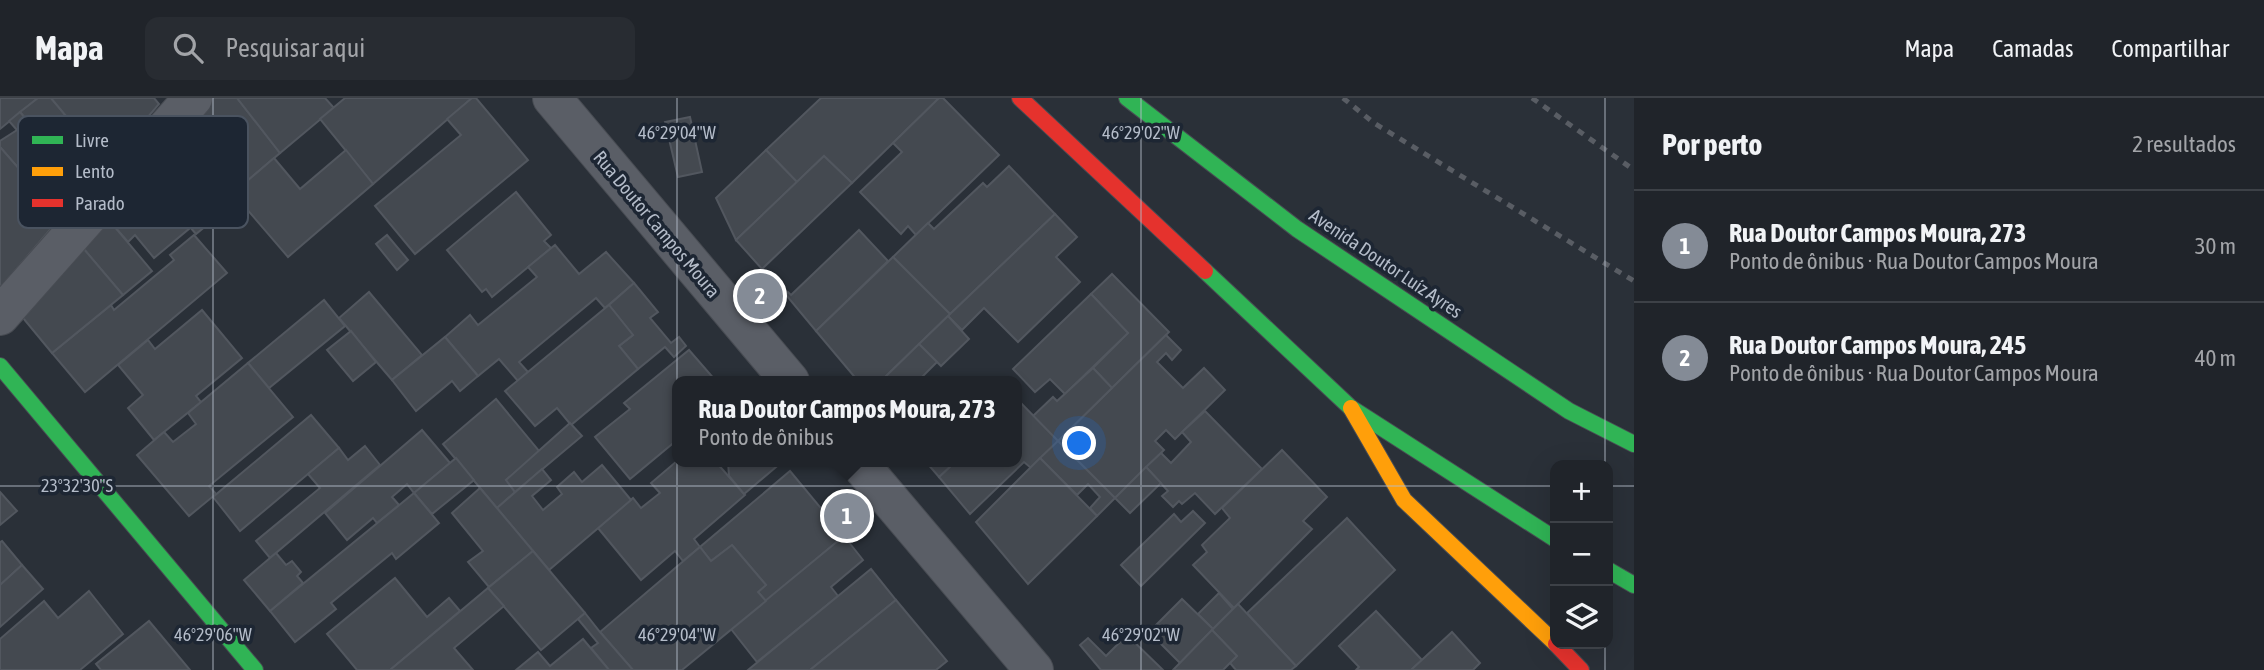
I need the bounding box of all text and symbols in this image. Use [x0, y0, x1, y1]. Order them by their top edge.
search box [145, 17, 635, 80]
text: Mapa [35, 29, 103, 67]
icon: search [169, 29, 207, 67]
text: Pesquisar aqui [225, 33, 365, 63]
text: Mapa [1904, 35, 1954, 62]
text: Camadas [1992, 35, 2074, 62]
text: Compartilhar [2112, 35, 2229, 62]
legend [18, 116, 248, 228]
text: 46°29'04"W [638, 122, 716, 143]
text: 46°29'02"W [1102, 122, 1180, 143]
text: Por perto [1662, 127, 1762, 161]
text: Livre [75, 129, 109, 151]
text: 2 resultados [2132, 131, 2236, 157]
street label: Rua Doutor Campos Moura [589, 146, 725, 302]
text: Lento [75, 160, 114, 182]
text: Parado [75, 192, 125, 214]
street label: Avenida Doutor Luíz Ayres [1306, 204, 1467, 322]
text: Rua Doutor Campos Moura, 273 [1729, 218, 2026, 248]
text: 1 [1680, 233, 1690, 259]
text: 30 m [2195, 233, 2236, 259]
text: Ponto de ônibus · Rua Doutor Campos Moura [1729, 248, 2099, 274]
pin: 2 [737, 270, 783, 322]
text: Rua Doutor Campos Moura, 245 [1729, 330, 2026, 360]
text: 2 [1680, 345, 1690, 371]
text: 40 m [2195, 345, 2236, 371]
text: Ponto de ônibus · Rua Doutor Campos Moura [1729, 360, 2099, 386]
popup [672, 376, 1022, 467]
text: Rua Doutor Campos Moura, 273 [698, 394, 996, 424]
text: Ponto de ônibus [698, 424, 834, 450]
your location [1062, 426, 1096, 460]
map controls [1550, 460, 1613, 649]
button: + [1550, 460, 1613, 523]
text: 23°32'30"S [41, 475, 113, 496]
pin: 1 [824, 490, 870, 542]
button: − [1550, 523, 1613, 586]
button: layers [1550, 586, 1613, 649]
text: 46°29'06"W [174, 624, 252, 645]
text: 46°29'04"W [638, 624, 716, 645]
text: 46°29'02"W [1102, 624, 1180, 645]

